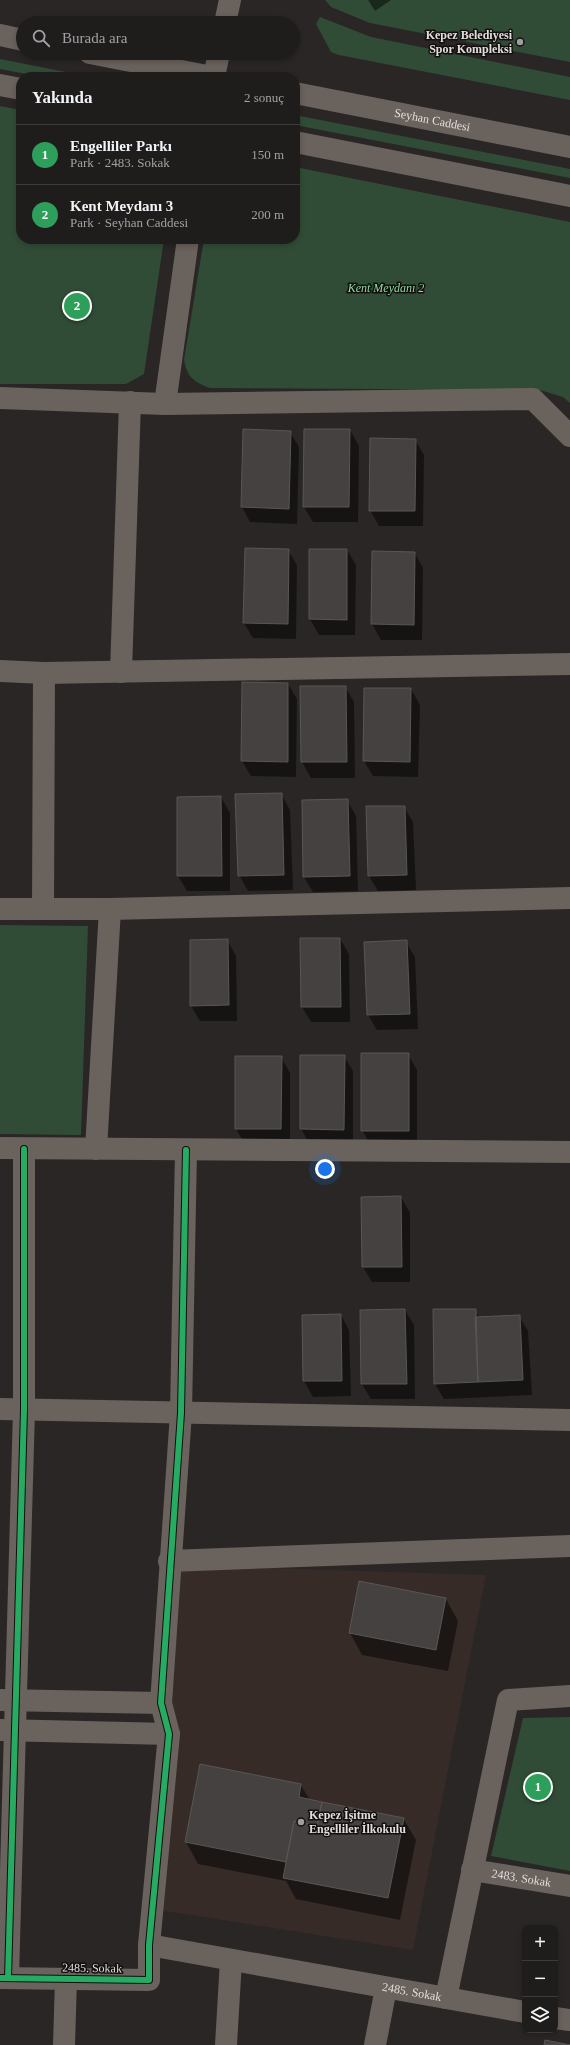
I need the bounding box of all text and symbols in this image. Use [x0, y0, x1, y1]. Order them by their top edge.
search box [16, 16, 300, 60]
icon: search [30, 27, 52, 49]
place label: Kepez Belediyesi Spor Kompleksi [426, 28, 513, 56]
text: Burada ara [62, 30, 127, 46]
marker: Kepez Belediyesi Spor Kompleksi [515, 37, 525, 47]
text: Yakında [32, 88, 92, 107]
text: 2 sonuç [244, 90, 284, 105]
street label: Seyhan Caddesi [393, 106, 472, 134]
text: Engelliler Parkı [70, 138, 172, 154]
text: 1 [42, 147, 48, 162]
text: 150 m [251, 147, 284, 162]
text: Park · 2483. Sokak [70, 155, 170, 170]
text: Kent Meydanı 3 [70, 198, 173, 214]
text: 2 [42, 207, 48, 222]
text: 200 m [251, 207, 284, 222]
text: Park · Seyhan Caddesi [70, 215, 188, 230]
park label: Kent Meydanı 2 [347, 281, 424, 295]
pin: 2 [64, 291, 90, 321]
your location [315, 1159, 335, 1179]
pin: 1 [525, 1772, 551, 1802]
place label: Kepez İşitme Engelliler İlkokulu [309, 1808, 406, 1836]
marker: Kepez İşitme Engelliler İlkokulu [296, 1817, 306, 1827]
street label: 2483. Sokak [491, 1866, 552, 1890]
map controls [522, 1925, 558, 2033]
button: + [522, 1925, 558, 1961]
street label: 2485. Sokak [62, 1960, 122, 1976]
button: − [522, 1961, 558, 1997]
street label: 2485. Sokak [381, 1980, 443, 2004]
button: layers [522, 1997, 558, 2033]

